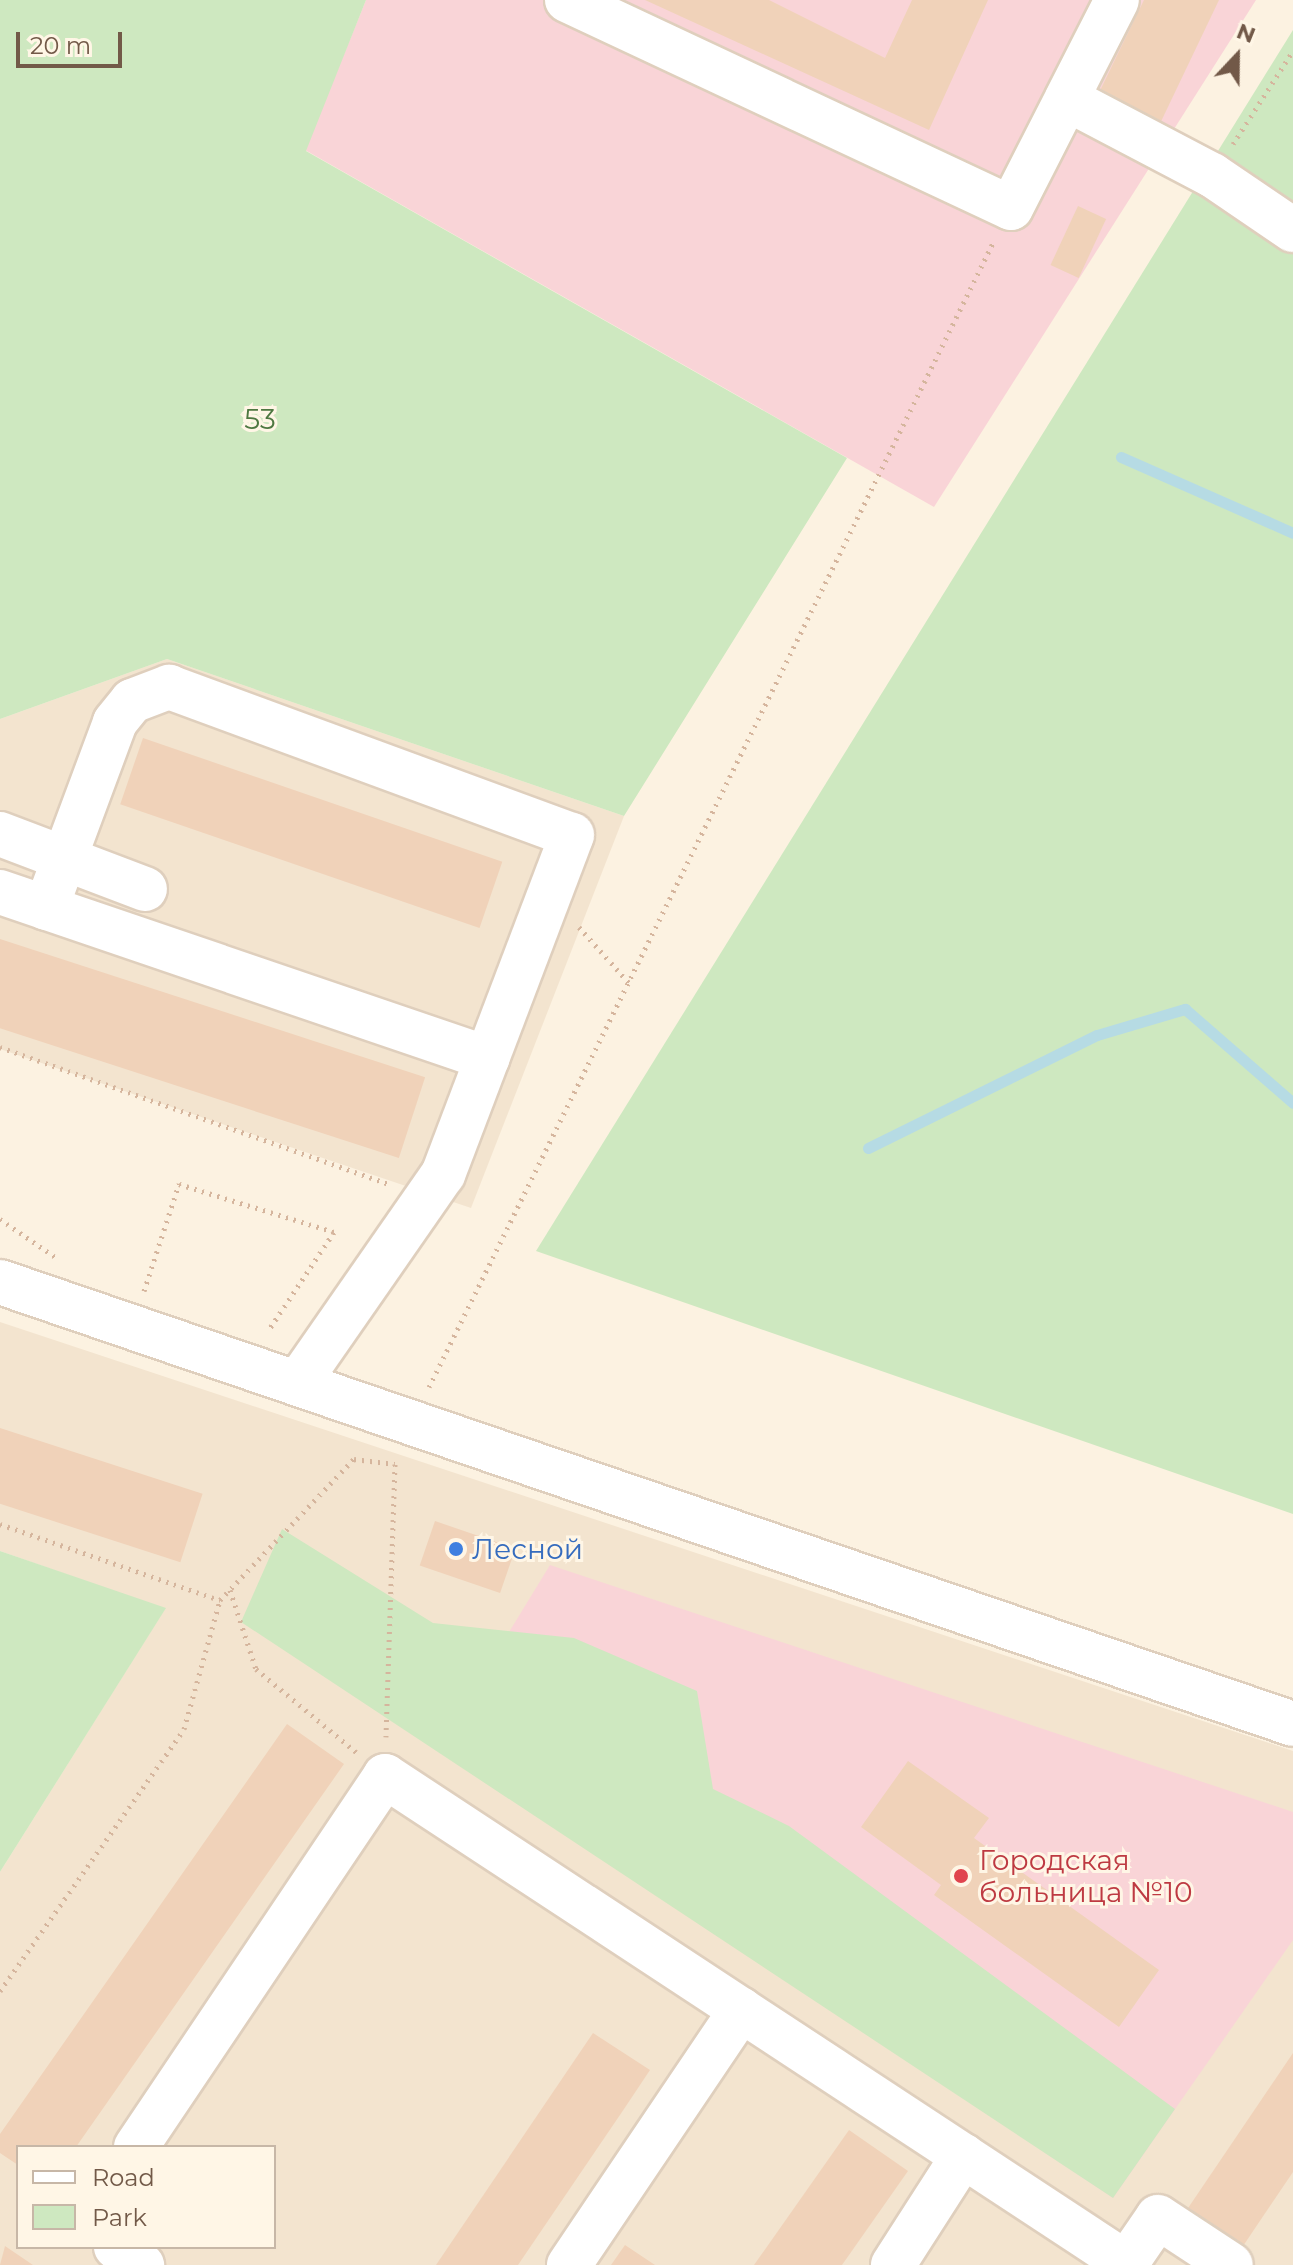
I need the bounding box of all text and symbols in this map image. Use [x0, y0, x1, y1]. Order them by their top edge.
scale bar [20, 16, 126, 66]
north arrow [1197, 16, 1277, 96]
text: N [1233, 17, 1259, 49]
text: 20 m [30, 31, 91, 60]
park label: 53 [244, 402, 276, 436]
place label: Лесной [472, 1532, 583, 1566]
marker: Лесной [447, 1540, 465, 1558]
place label: Городская больница №10 [979, 1843, 1193, 1909]
marker: Городская больница №10 [950, 1865, 972, 1887]
legend [16, 2145, 276, 2249]
text: Road [92, 2163, 155, 2192]
text: Park [92, 2203, 147, 2232]

